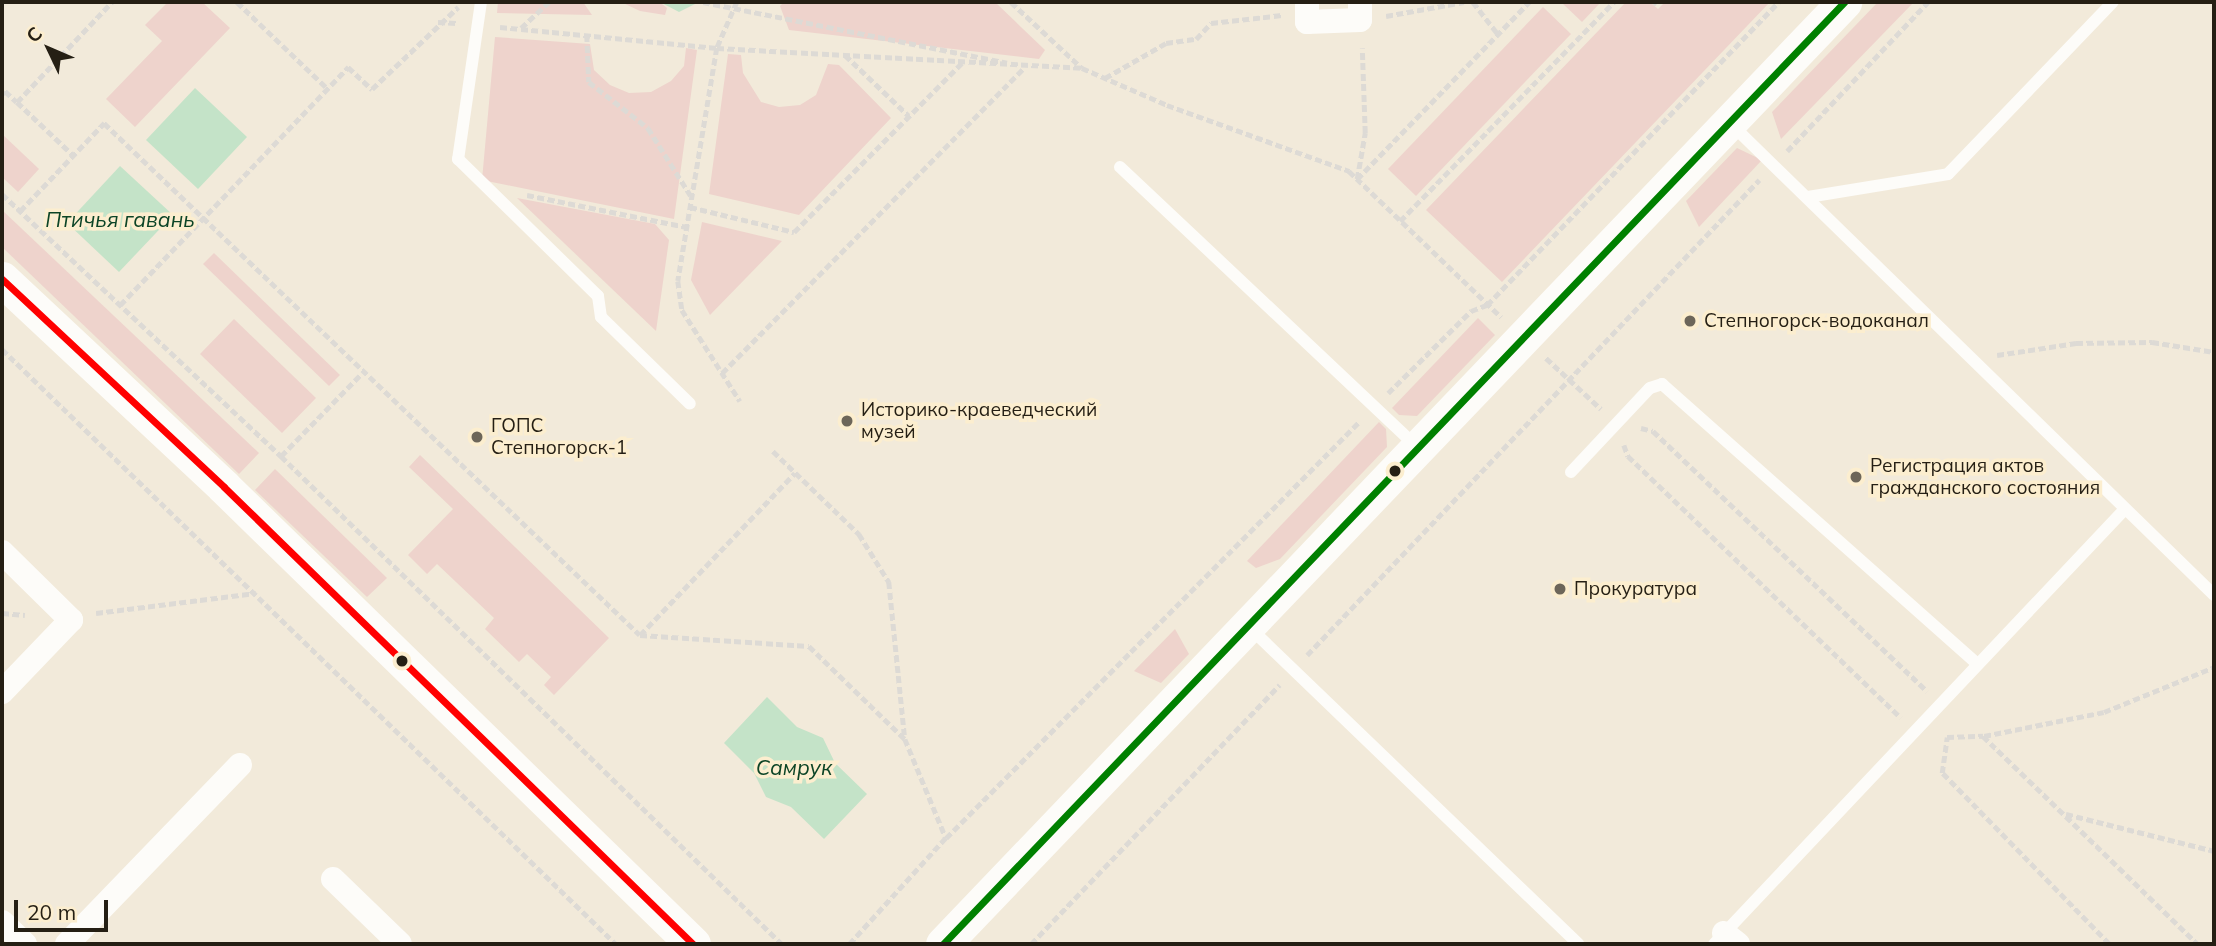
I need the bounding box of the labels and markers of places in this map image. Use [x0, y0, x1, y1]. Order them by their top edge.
place label: Степногорск-водоканал [1704, 310, 1929, 332]
marker: Степногорск-водоканал [1682, 313, 1698, 329]
place label: Историко-краеведческий музей [861, 399, 1097, 443]
marker: Историко-краеведческий музей [839, 413, 855, 429]
place label: ГОПС Степногорск-1 [491, 415, 627, 459]
marker: ГОПС Степногорск-1 [469, 429, 485, 445]
place label: Регистрация актов гражданского состояния [1870, 455, 2100, 499]
unlabelled marker [1388, 464, 1402, 478]
marker: Регистрация актов гражданского состояния [1848, 469, 1864, 485]
place label: Прокуратура [1574, 578, 1697, 600]
marker: Прокуратура [1552, 581, 1568, 597]
unlabelled marker [395, 654, 409, 668]

